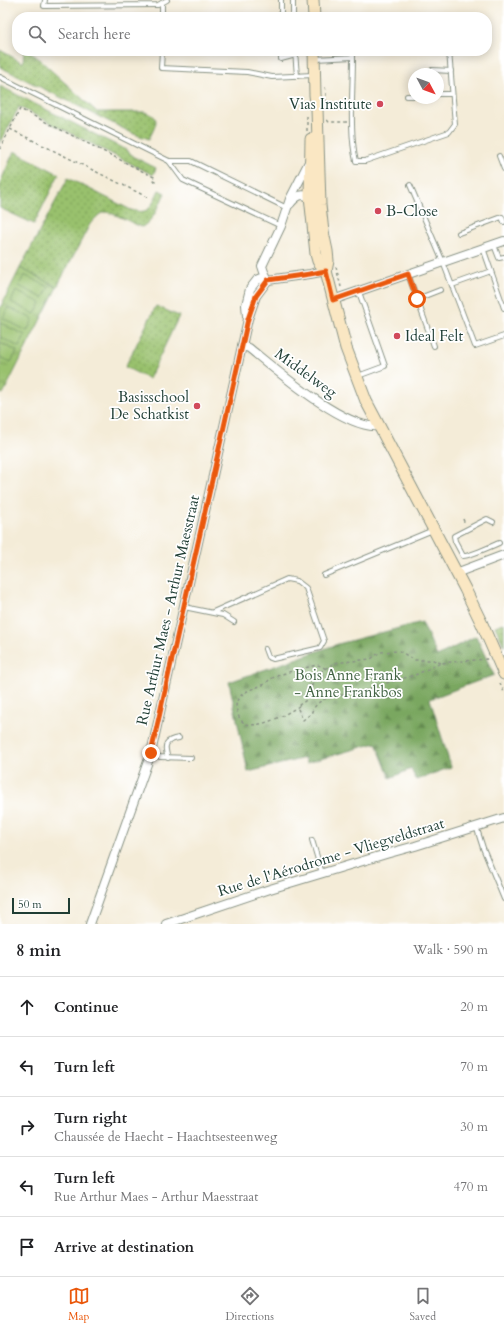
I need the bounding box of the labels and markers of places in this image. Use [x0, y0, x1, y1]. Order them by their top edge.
place label: Vias Institute [289, 94, 372, 114]
marker: Vias Institute [375, 99, 385, 109]
place label: B-Close [386, 201, 438, 221]
marker: B-Close [373, 206, 383, 216]
place label: Ideal Felt [405, 326, 463, 346]
marker: Ideal Felt [392, 331, 402, 341]
place label: Basisschool De Schatkist [110, 387, 189, 424]
marker: Basisschool De Schatkist [192, 401, 202, 411]

